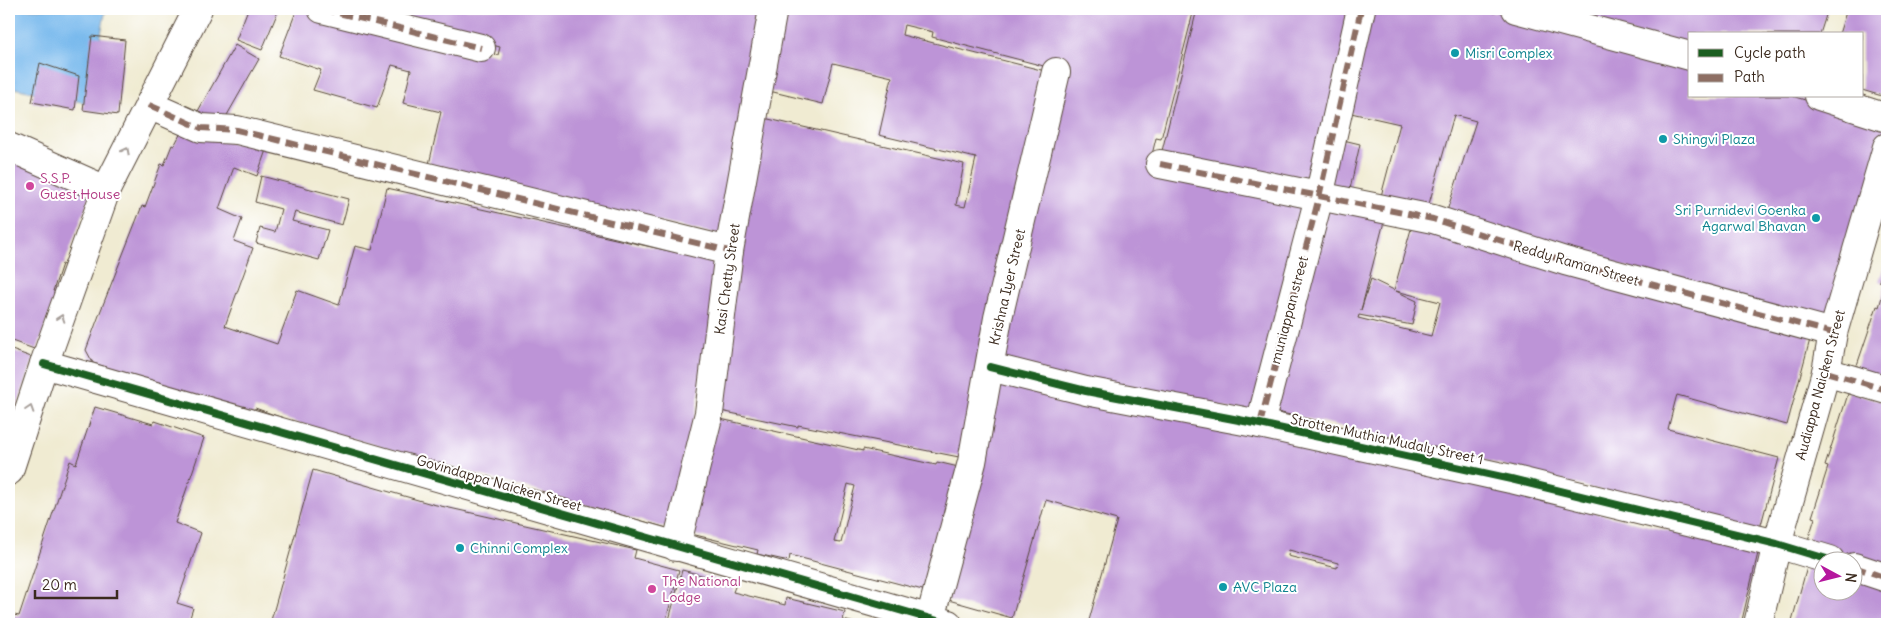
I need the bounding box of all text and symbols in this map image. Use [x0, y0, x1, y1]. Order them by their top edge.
legend [1688, 32, 1864, 98]
text: Cycle path [1734, 43, 1806, 62]
place label: Misri Complex [1465, 44, 1553, 62]
marker: Misri Complex [1449, 47, 1461, 59]
text: Path [1734, 67, 1765, 86]
place label: Shingvi Plaza [1673, 130, 1755, 148]
marker: Shingvi Plaza [1657, 133, 1669, 145]
one-way arrow [120, 147, 130, 156]
place label: S.S.P. Guest House [40, 169, 120, 203]
marker: S.S.P. Guest House [24, 180, 36, 192]
place label: Sri Purnidevi Goenka Agarwal Bhavan [1675, 201, 1806, 235]
marker: Sri Purnidevi Goenka Agarwal Bhavan [1810, 212, 1822, 224]
street label: Kasi Chetty Street [710, 222, 744, 336]
street label: Krishna Iyer Street [985, 227, 1029, 347]
street label: Reddy Raman Street [1511, 236, 1641, 290]
street label: muniappan street [1266, 254, 1312, 366]
street label: Audiappa Naicken Street [1791, 308, 1849, 462]
one-way arrow [55, 315, 65, 323]
one-way arrow [24, 405, 34, 413]
street label: Strotten Muthia Mudaly Street 1 [1289, 410, 1485, 468]
street label: Govindappa Naicken Street [414, 451, 584, 515]
place label: Chinni Complex [470, 539, 568, 557]
marker: Chinni Complex [454, 542, 466, 554]
north arrow [1814, 550, 1864, 600]
scale bar [35, 568, 118, 600]
place label: The National Lodge [662, 572, 741, 606]
text: N [1841, 572, 1860, 583]
text: 20 m [42, 575, 77, 594]
place label: AVC Plaza [1233, 578, 1297, 596]
marker: AVC Plaza [1217, 581, 1229, 593]
marker: The National Lodge [646, 583, 658, 595]

